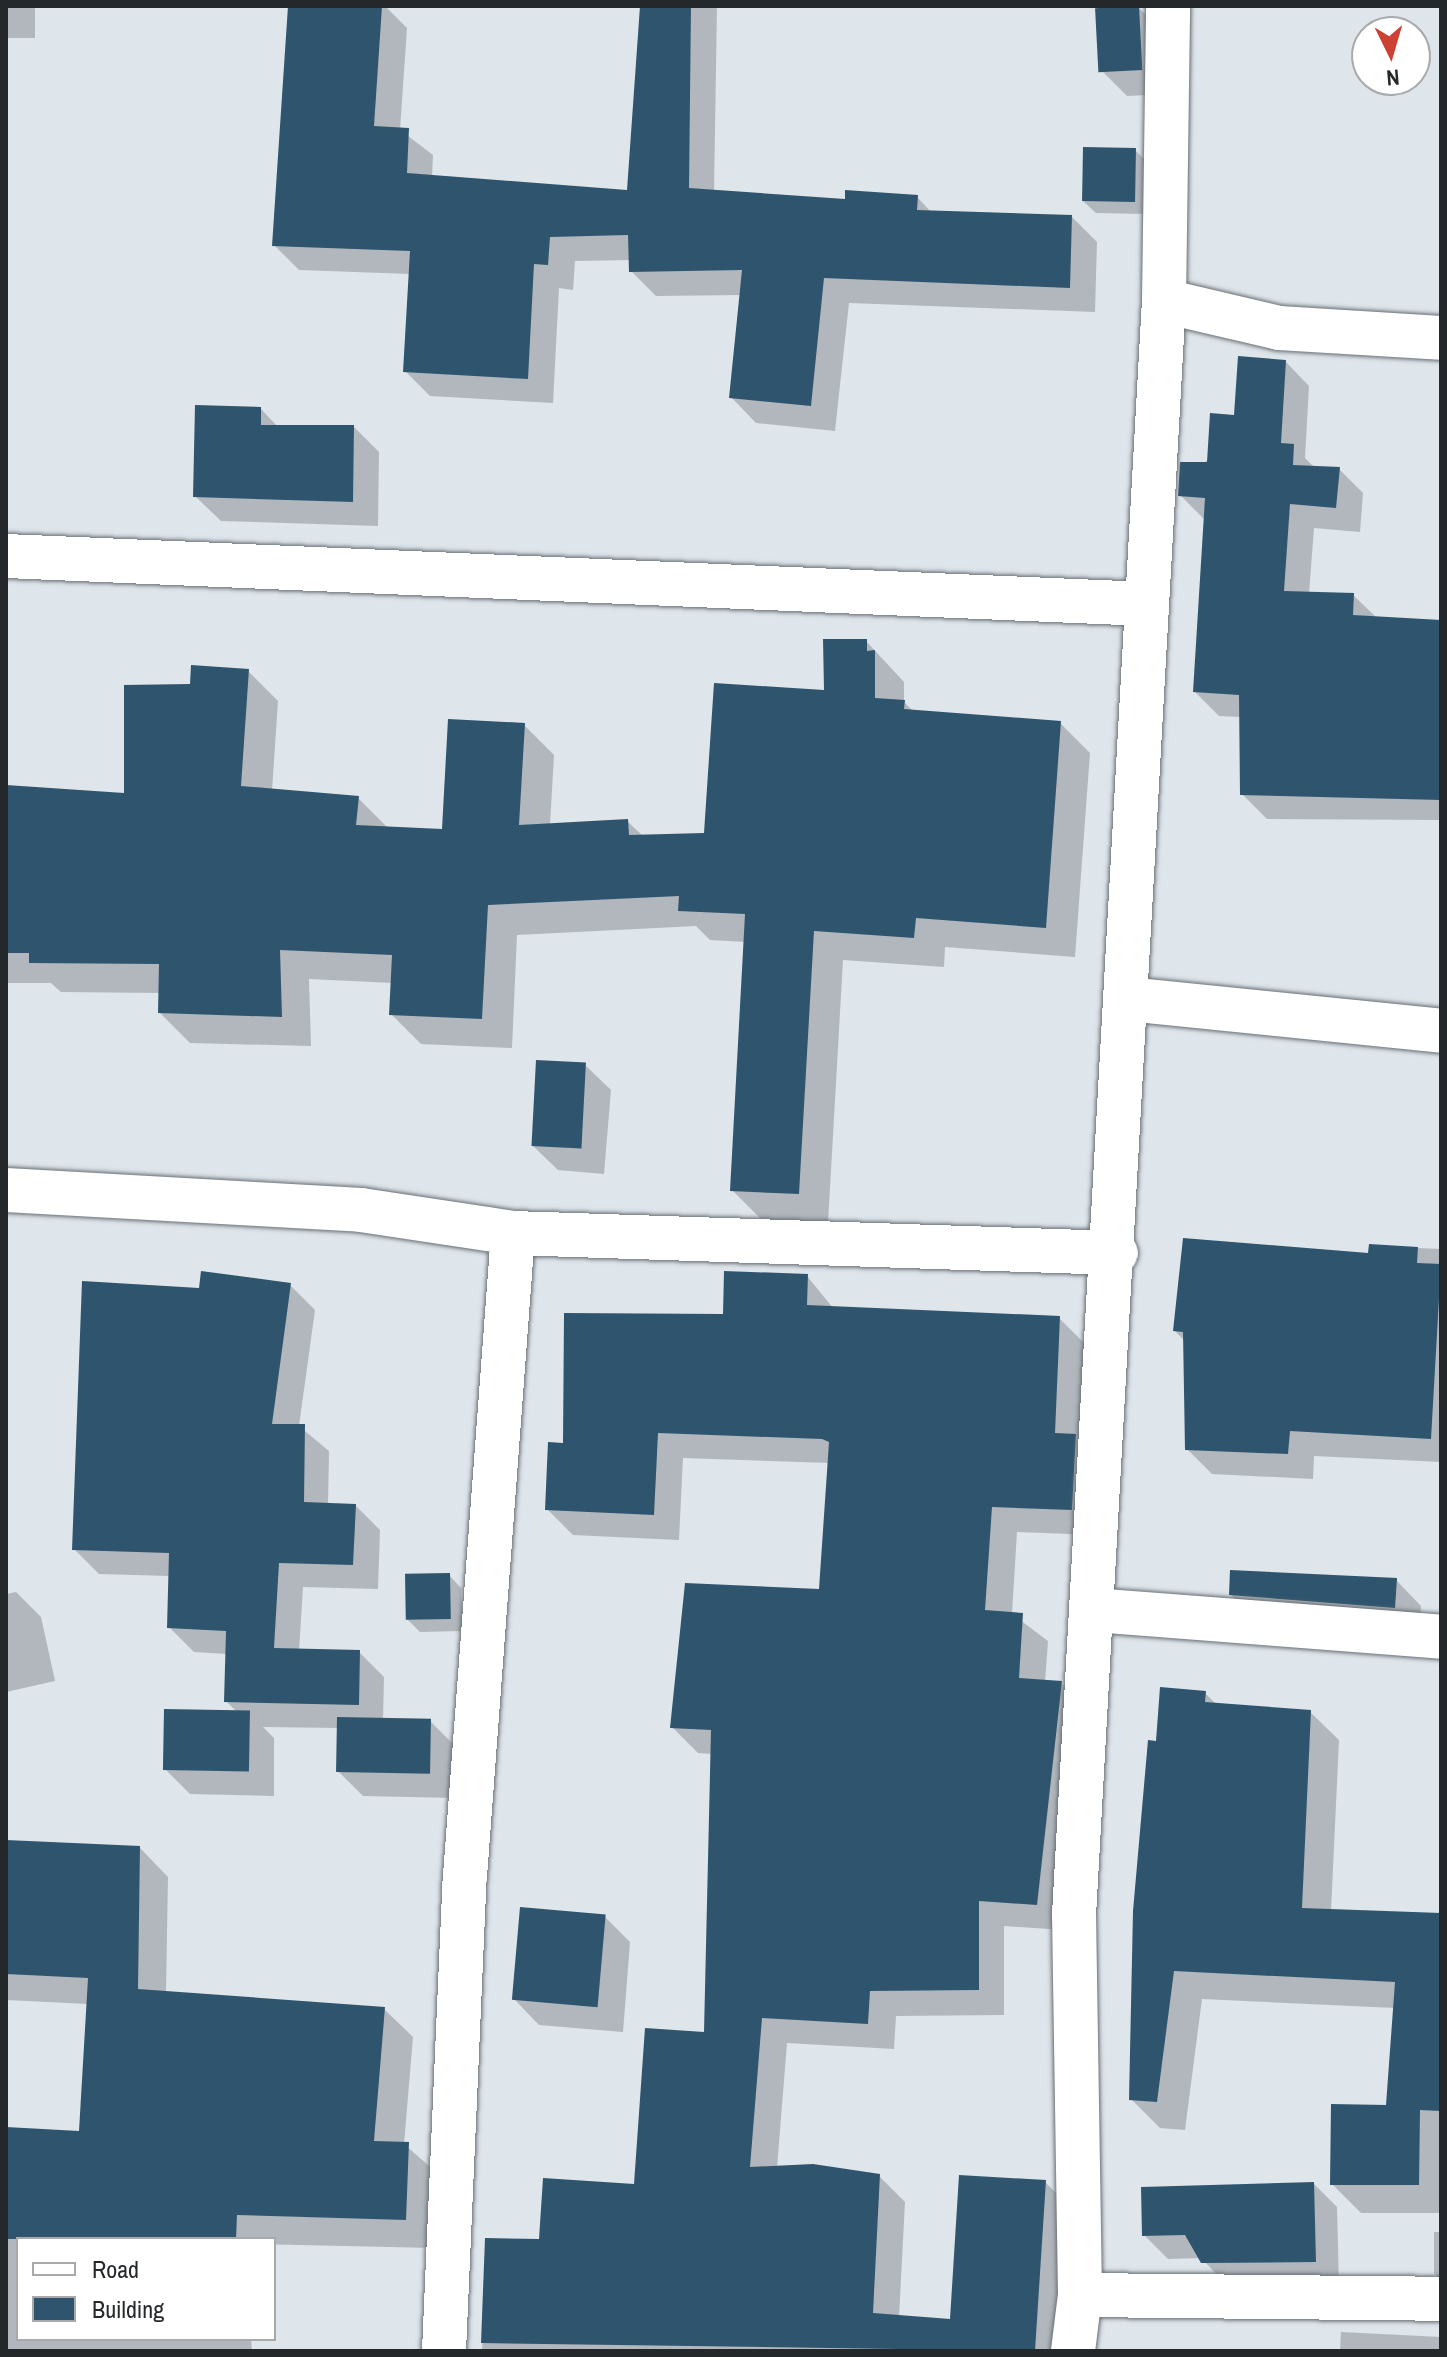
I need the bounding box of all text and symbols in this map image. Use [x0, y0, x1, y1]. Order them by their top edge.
north arrow [1351, 16, 1431, 96]
text: N [1385, 62, 1401, 93]
legend [16, 2237, 276, 2341]
text: Road [92, 2253, 139, 2285]
text: Building [92, 2293, 164, 2325]

